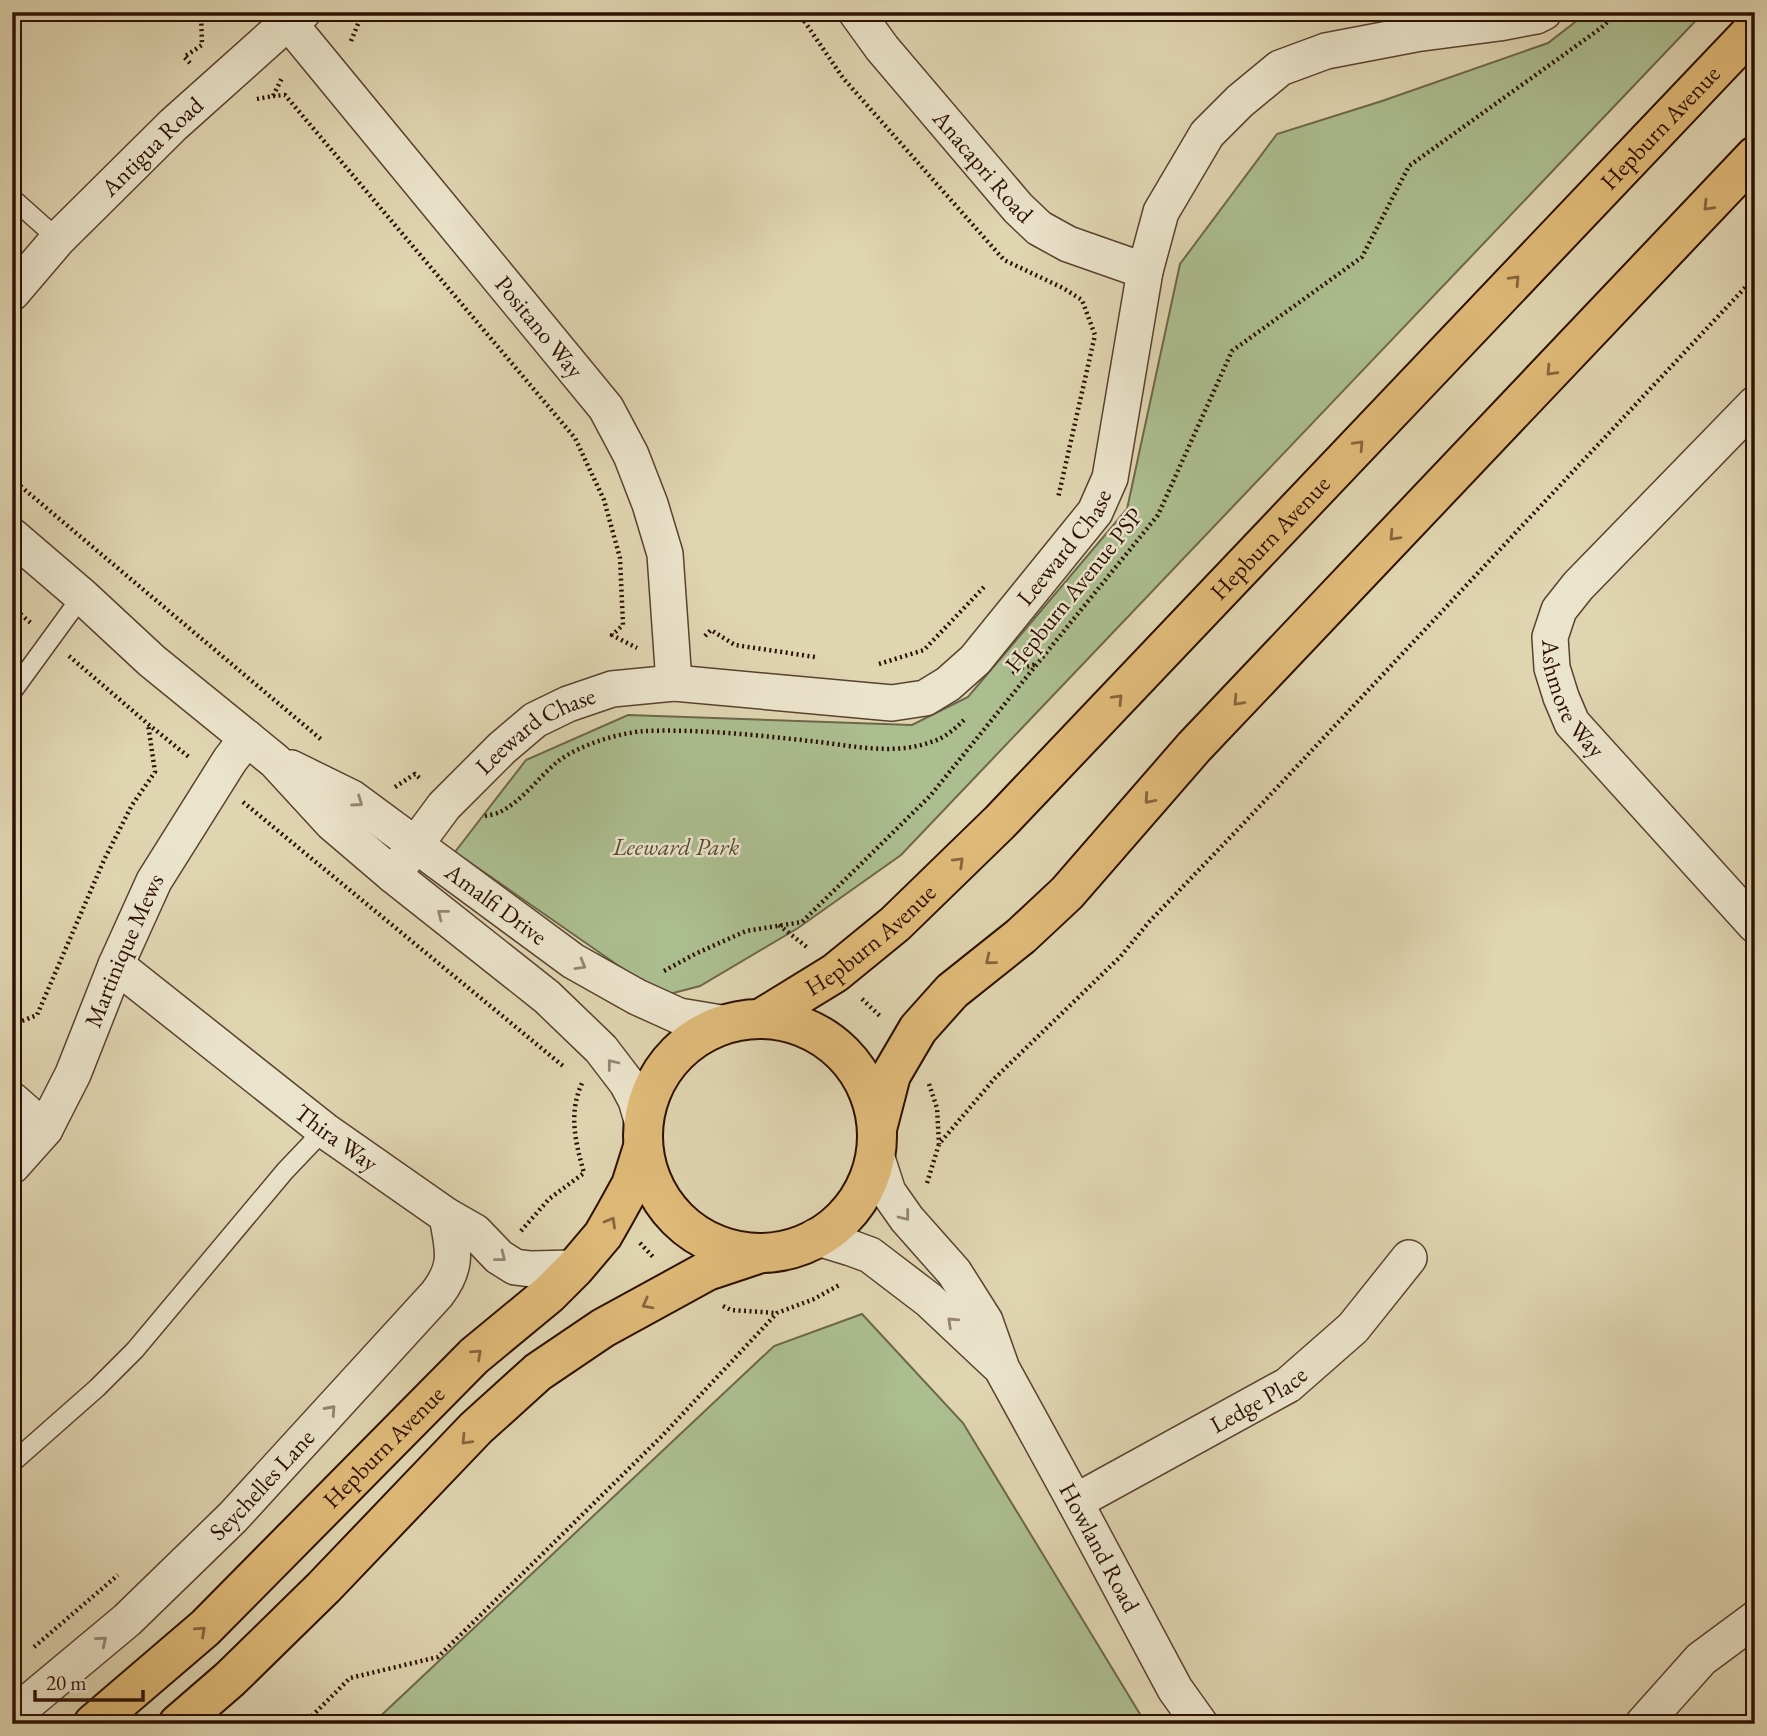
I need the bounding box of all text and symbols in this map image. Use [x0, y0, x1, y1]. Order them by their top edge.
street label: Hepburn Avenue [1593, 58, 1727, 196]
street label: Antigua Road [93, 89, 210, 203]
street label: Anacapri Road [926, 102, 1041, 230]
one-way arrow [1703, 197, 1716, 210]
street label: Positano Way [488, 269, 591, 385]
one-way arrow [1507, 275, 1520, 288]
one-way arrow [1547, 362, 1559, 375]
one-way arrow [1350, 440, 1363, 453]
street label: Hepburn Avenue [1203, 469, 1337, 606]
street label: Leeward Chase [1009, 484, 1118, 612]
street label: Hepburn Avenue PSP [998, 501, 1150, 678]
one-way arrow [1390, 527, 1403, 540]
street label: Ashmore Way [1535, 638, 1612, 764]
street label: Leeward Chase [468, 680, 599, 781]
one-way arrow [1233, 693, 1246, 706]
one-way arrow [1110, 694, 1122, 707]
one-way arrow [1145, 791, 1157, 804]
one-way arrow [350, 794, 363, 806]
park label: Leeward Park [612, 831, 739, 862]
street label: Amalfi Drive [438, 855, 554, 952]
one-way arrow [951, 857, 964, 870]
street label: Martinique Mews [77, 867, 170, 1032]
street label: Hepburn Avenue [799, 877, 942, 1003]
one-way arrow [437, 909, 450, 922]
one-way arrow [985, 952, 997, 965]
one-way arrow [574, 957, 586, 970]
one-way arrow [608, 1059, 620, 1072]
street label: Thira Way [288, 1097, 385, 1178]
one-way arrow [897, 1208, 910, 1220]
one-way arrow [603, 1217, 616, 1229]
one-way arrow [494, 1248, 506, 1261]
one-way arrow [642, 1296, 654, 1309]
one-way arrow [948, 1318, 961, 1330]
one-way arrow [469, 1350, 482, 1362]
street label: Ledge Place [1204, 1359, 1313, 1440]
street label: Hepburn Avenue [316, 1379, 451, 1515]
one-way arrow [323, 1405, 336, 1418]
street label: Seychelles Lane [202, 1422, 321, 1547]
one-way arrow [461, 1431, 474, 1444]
street label: Howland Road [1052, 1477, 1148, 1618]
one-way arrow [193, 1627, 206, 1639]
one-way arrow [94, 1637, 107, 1649]
scale bar [35, 1659, 144, 1703]
text: 20 m [46, 1669, 87, 1696]

